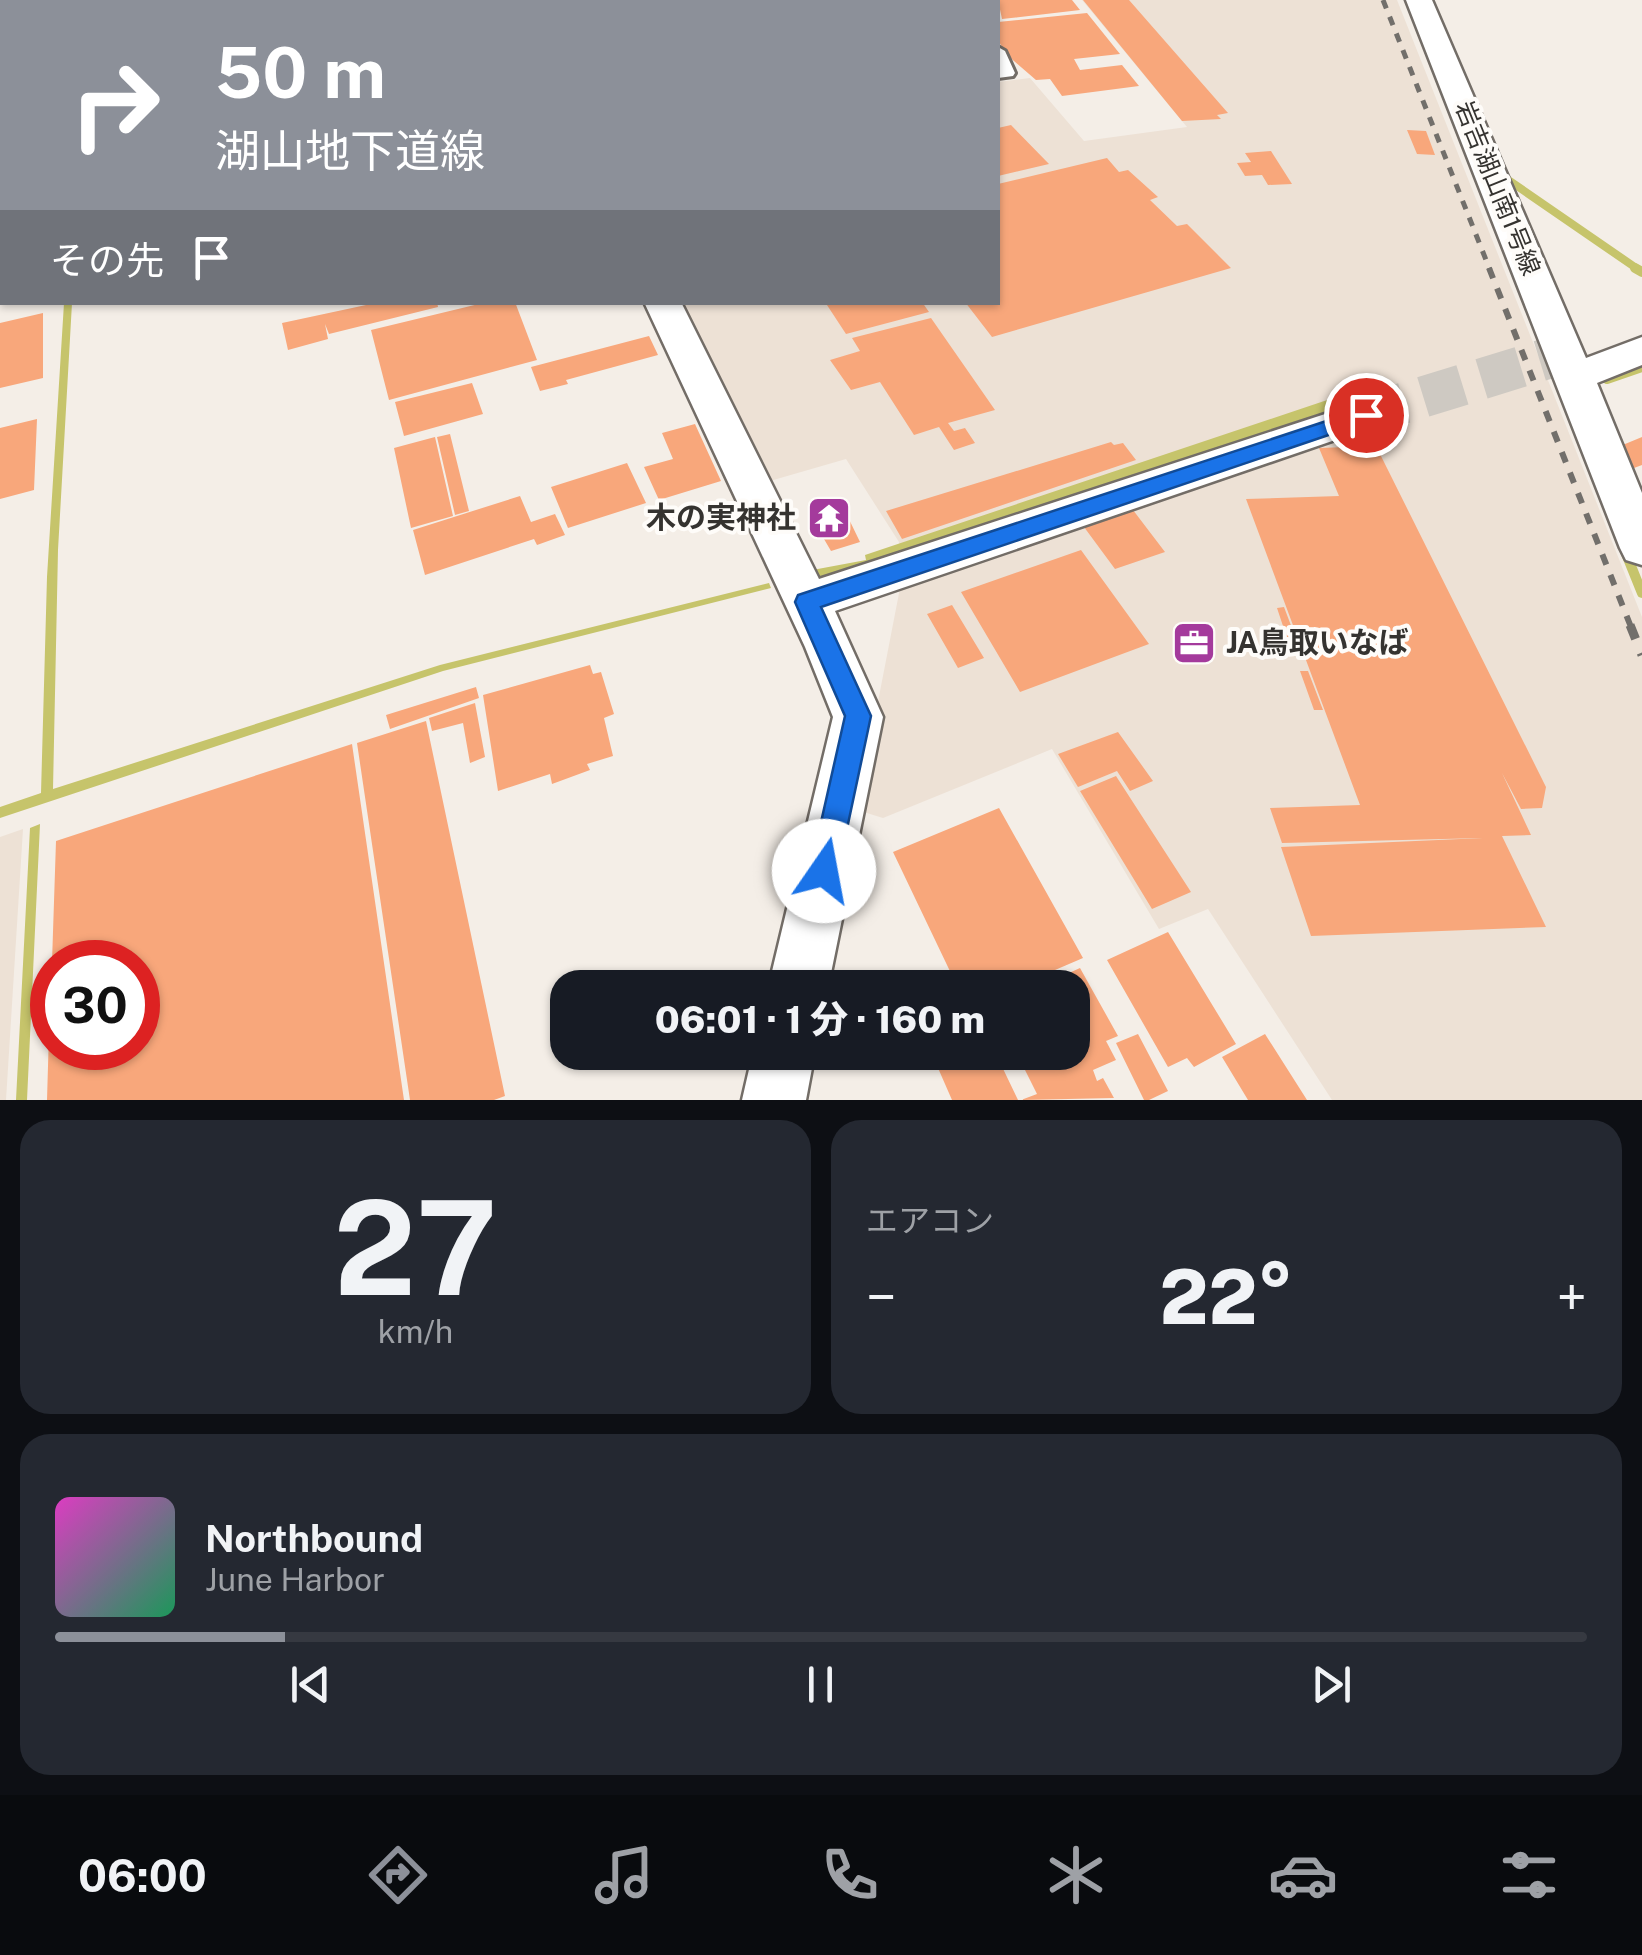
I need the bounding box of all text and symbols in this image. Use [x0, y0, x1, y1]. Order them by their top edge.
text: 50 m [215, 31, 386, 114]
icon: right [50, 40, 180, 170]
street label: 岩吉湖山南1号線 [1449, 97, 1547, 279]
text: 湖山地下道線 [215, 124, 485, 177]
icon: arrive [184, 230, 239, 285]
text: その先 [50, 238, 164, 283]
pin [1324, 373, 1409, 458]
icon: arrive [1339, 388, 1394, 443]
temple icon: 木の実神社 [806, 495, 852, 541]
place label: 木の実神社 [646, 499, 796, 535]
office icon: JA鳥取いなば [1171, 620, 1217, 666]
place label: JA鳥取いなば [1226, 624, 1409, 660]
position arrow [772, 819, 876, 923]
speed limit sign: 30 [30, 940, 160, 1070]
text: 06:01 · 1 分 · 160 m [655, 997, 985, 1042]
text: 27 [334, 1172, 497, 1324]
text: エアコン [866, 1202, 994, 1239]
text: 22° [1160, 1253, 1293, 1341]
text: − [866, 1265, 897, 1329]
text: + [1557, 1265, 1587, 1329]
text: km/h [378, 1313, 453, 1350]
text: Northbound [205, 1516, 423, 1561]
text: June Harbor [205, 1561, 385, 1598]
icon: previous [283, 1657, 338, 1712]
icon: pause [793, 1657, 848, 1712]
icon: next [1304, 1657, 1359, 1712]
icon: directions [363, 1840, 433, 1910]
icon: music [589, 1840, 659, 1910]
icon: phone [815, 1840, 885, 1910]
icon: climate [1041, 1840, 1111, 1910]
icon: car [1268, 1840, 1338, 1910]
icon: filters [1494, 1840, 1564, 1910]
text: 06:00 [78, 1849, 207, 1902]

